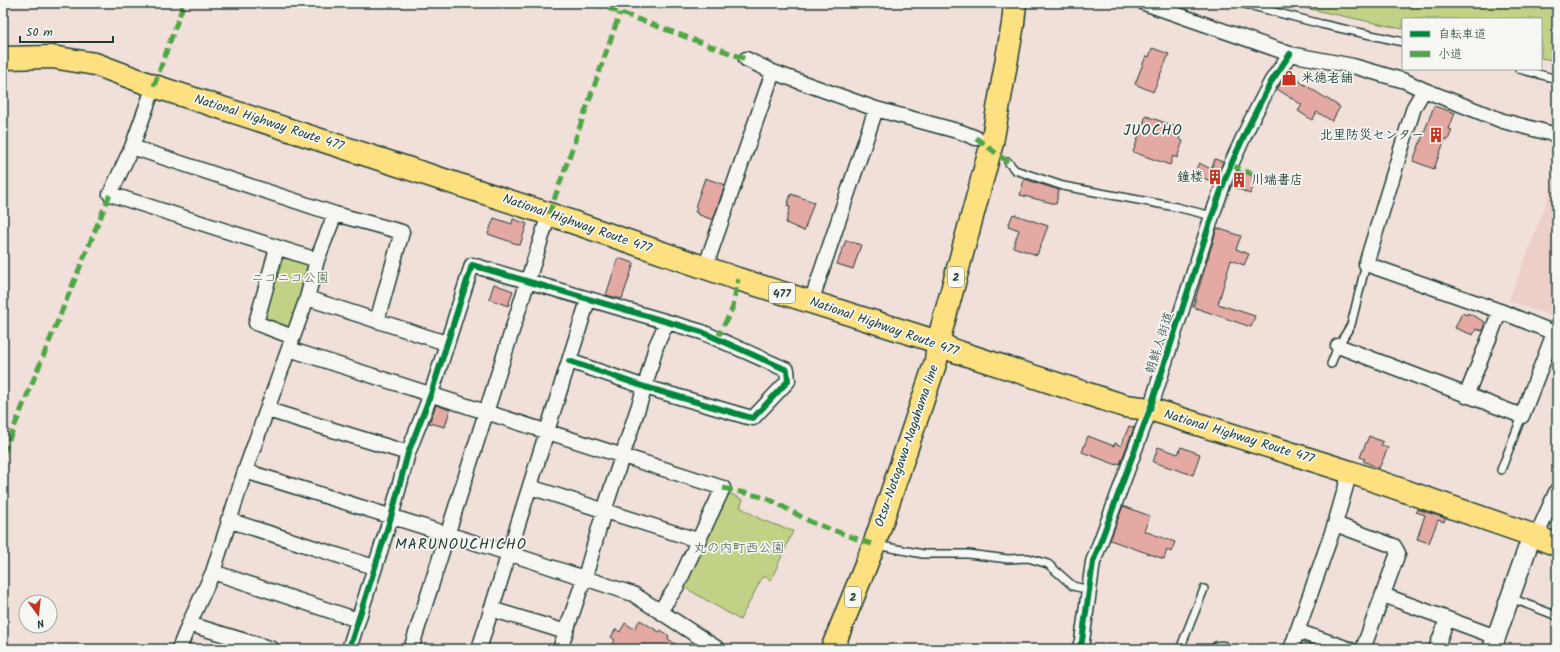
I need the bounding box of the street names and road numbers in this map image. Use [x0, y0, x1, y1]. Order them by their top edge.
street label: National Highway Route 477 [191, 89, 348, 157]
street label: National Highway Route 477 [500, 189, 655, 260]
road number: 2 [948, 267, 964, 287]
road number: 477 [769, 283, 795, 303]
street label: National Highway Route 477 [807, 292, 962, 363]
street label: 朝鮮人街道 [1140, 309, 1180, 377]
street label: Otsu-Notogawa-Nagahama line [869, 362, 945, 530]
street label: National Highway Route 477 [1161, 404, 1318, 470]
road number: 2 [845, 587, 861, 607]

